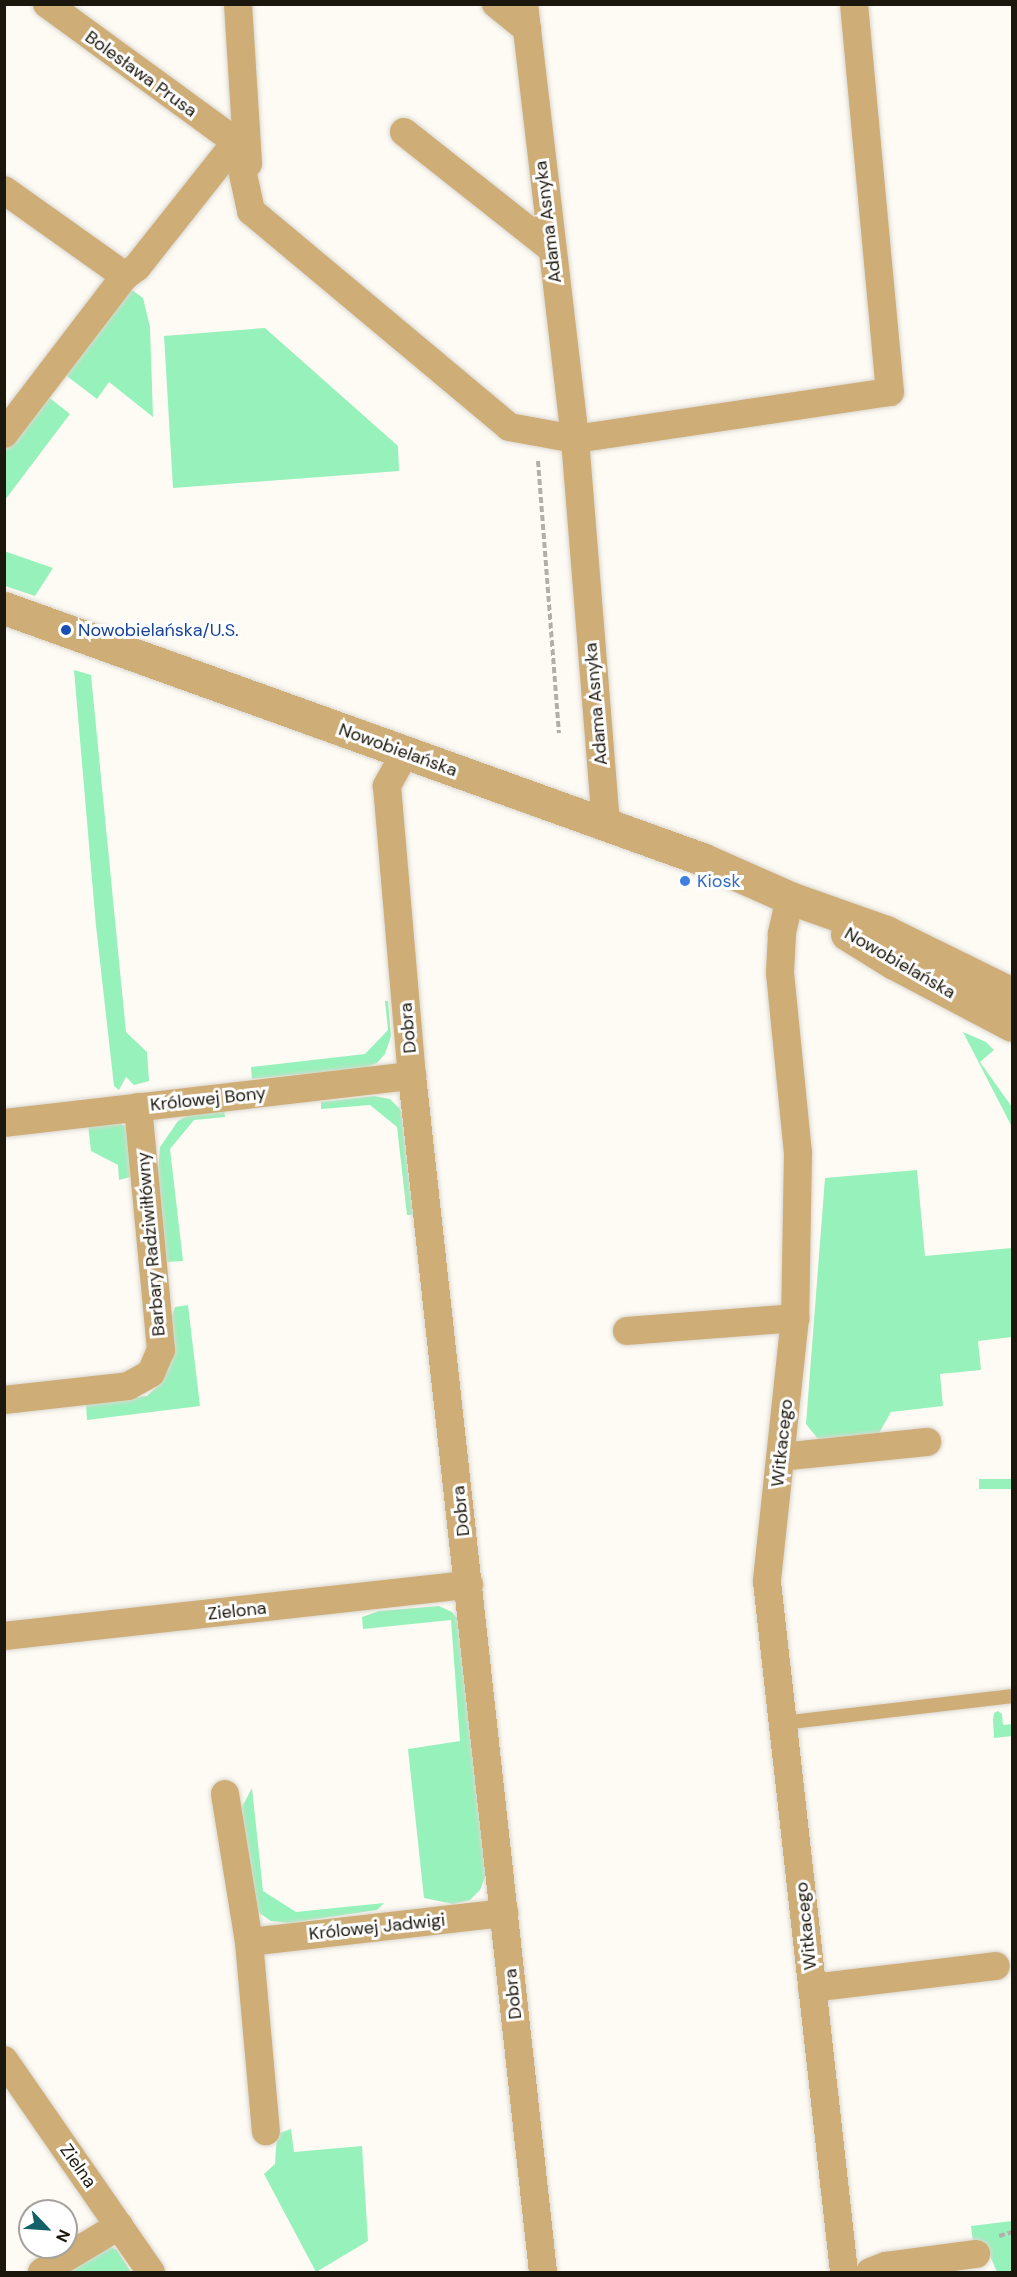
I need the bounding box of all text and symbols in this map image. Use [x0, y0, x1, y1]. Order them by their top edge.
street label: Bolesława Prusa [81, 26, 201, 122]
street label: Adama Asnyka [530, 160, 566, 284]
place label: Nowobielańska/U.S. [78, 619, 239, 641]
marker: Nowobielańska/U.S. [59, 623, 73, 637]
street label: Adama Asnyka [580, 642, 612, 766]
street label: Nowobielańska [336, 719, 460, 781]
place label: Kiosk [697, 870, 741, 892]
marker: Kiosk [678, 874, 692, 888]
street label: Nowobielańska [841, 922, 959, 1004]
street label: Dobra [395, 1002, 421, 1054]
street label: Królowej Bony [149, 1082, 267, 1116]
street label: Barbary Radziwiłłówny [132, 1151, 170, 1337]
street label: Witkacego [767, 1398, 797, 1488]
street label: Dobra [448, 1485, 474, 1537]
street label: Zielona [206, 1597, 268, 1625]
street label: Witkacego [791, 1881, 821, 1971]
street label: Królowej Jadwigi [308, 1909, 446, 1945]
street label: Dobra [500, 1968, 526, 2020]
street label: Zielna [55, 2140, 101, 2192]
north arrow [18, 2199, 78, 2259]
text: N [51, 2226, 75, 2246]

